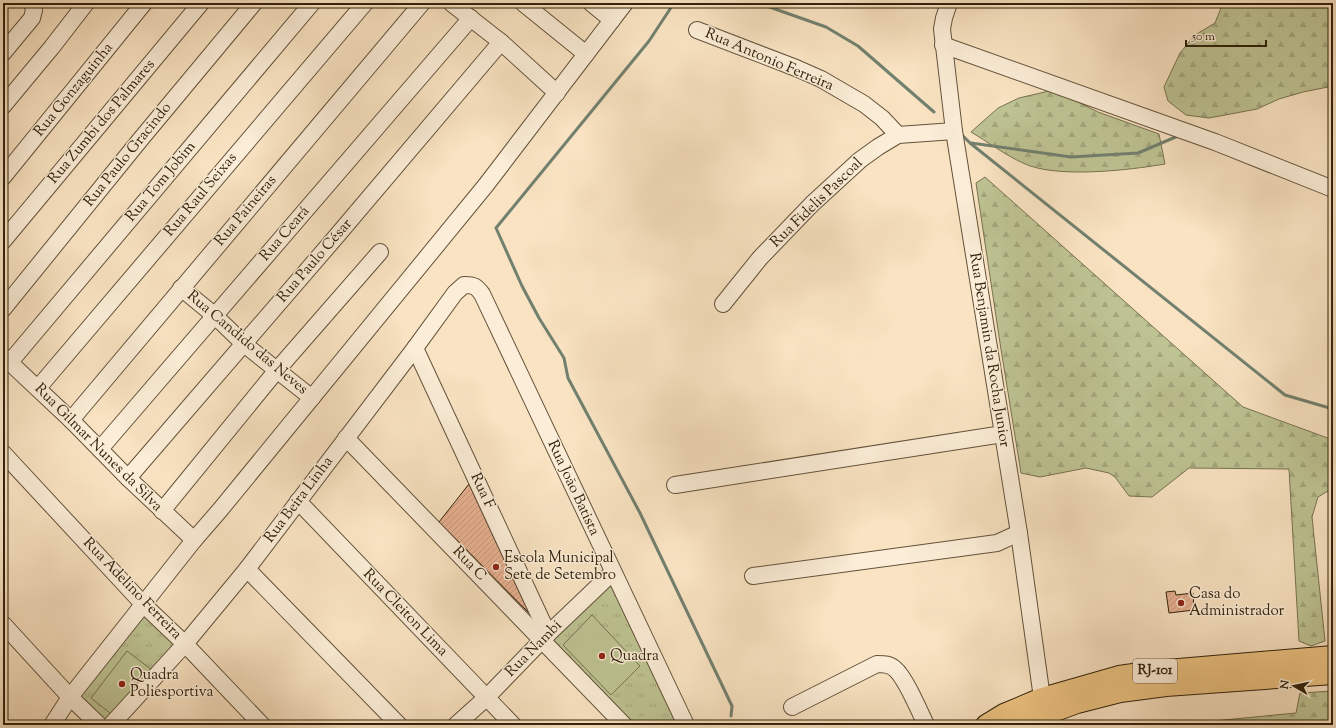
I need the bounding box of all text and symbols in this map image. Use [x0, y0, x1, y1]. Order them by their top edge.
scale bar [1186, 22, 1266, 48]
street label: Rua Antonio Ferreira [701, 23, 837, 97]
text: 50 m [1191, 28, 1215, 46]
street label: Rua Gonzaguinha [29, 38, 119, 142]
street label: Rua Zumbi dos Palmares [44, 55, 160, 189]
street label: Rua Paulo Gracindo [79, 98, 177, 212]
street label: Rua Tom Jobim [121, 137, 201, 227]
street label: Rua Raul Seixas [160, 148, 242, 242]
street label: Rua Fidelis Pascoal [766, 153, 868, 253]
street label: Rua Paineiras [210, 171, 282, 251]
street label: Rua Ceará [255, 202, 315, 266]
street label: Rua Paulo César [273, 214, 358, 308]
street label: Rua Benjamin da Rocha Junior [963, 251, 1015, 449]
street label: Rua Candido das Neves [182, 286, 312, 400]
street label: Rua Gilmar Nunes da Silva [29, 379, 167, 517]
street label: Rua Joāo Batista [542, 437, 604, 539]
street label: Rua Beira Linha [260, 452, 339, 548]
street label: Rua F [465, 470, 500, 513]
street label: Rua Adelino Ferreira [78, 533, 186, 645]
street label: Rua C [447, 542, 491, 586]
place label: Escola Municipal Sete de Setembro [504, 548, 616, 586]
marker: Escola Municipal Sete de Setembro [491, 562, 501, 572]
street label: Rua Cleiton Lima [358, 565, 452, 662]
place label: Casa do Administrador [1189, 584, 1285, 622]
marker: Casa do Administrador [1176, 598, 1186, 608]
street label: Rua Nambi [501, 616, 567, 682]
place label: Quadra [610, 646, 659, 667]
marker: Quadra [597, 651, 607, 661]
road number: RJ-101 [1133, 659, 1177, 683]
place label: Quadra Poliesportiva [130, 665, 214, 703]
north arrow [1274, 666, 1314, 706]
marker: Quadra Poliesportiva [117, 679, 127, 689]
text: N [1276, 679, 1294, 691]

